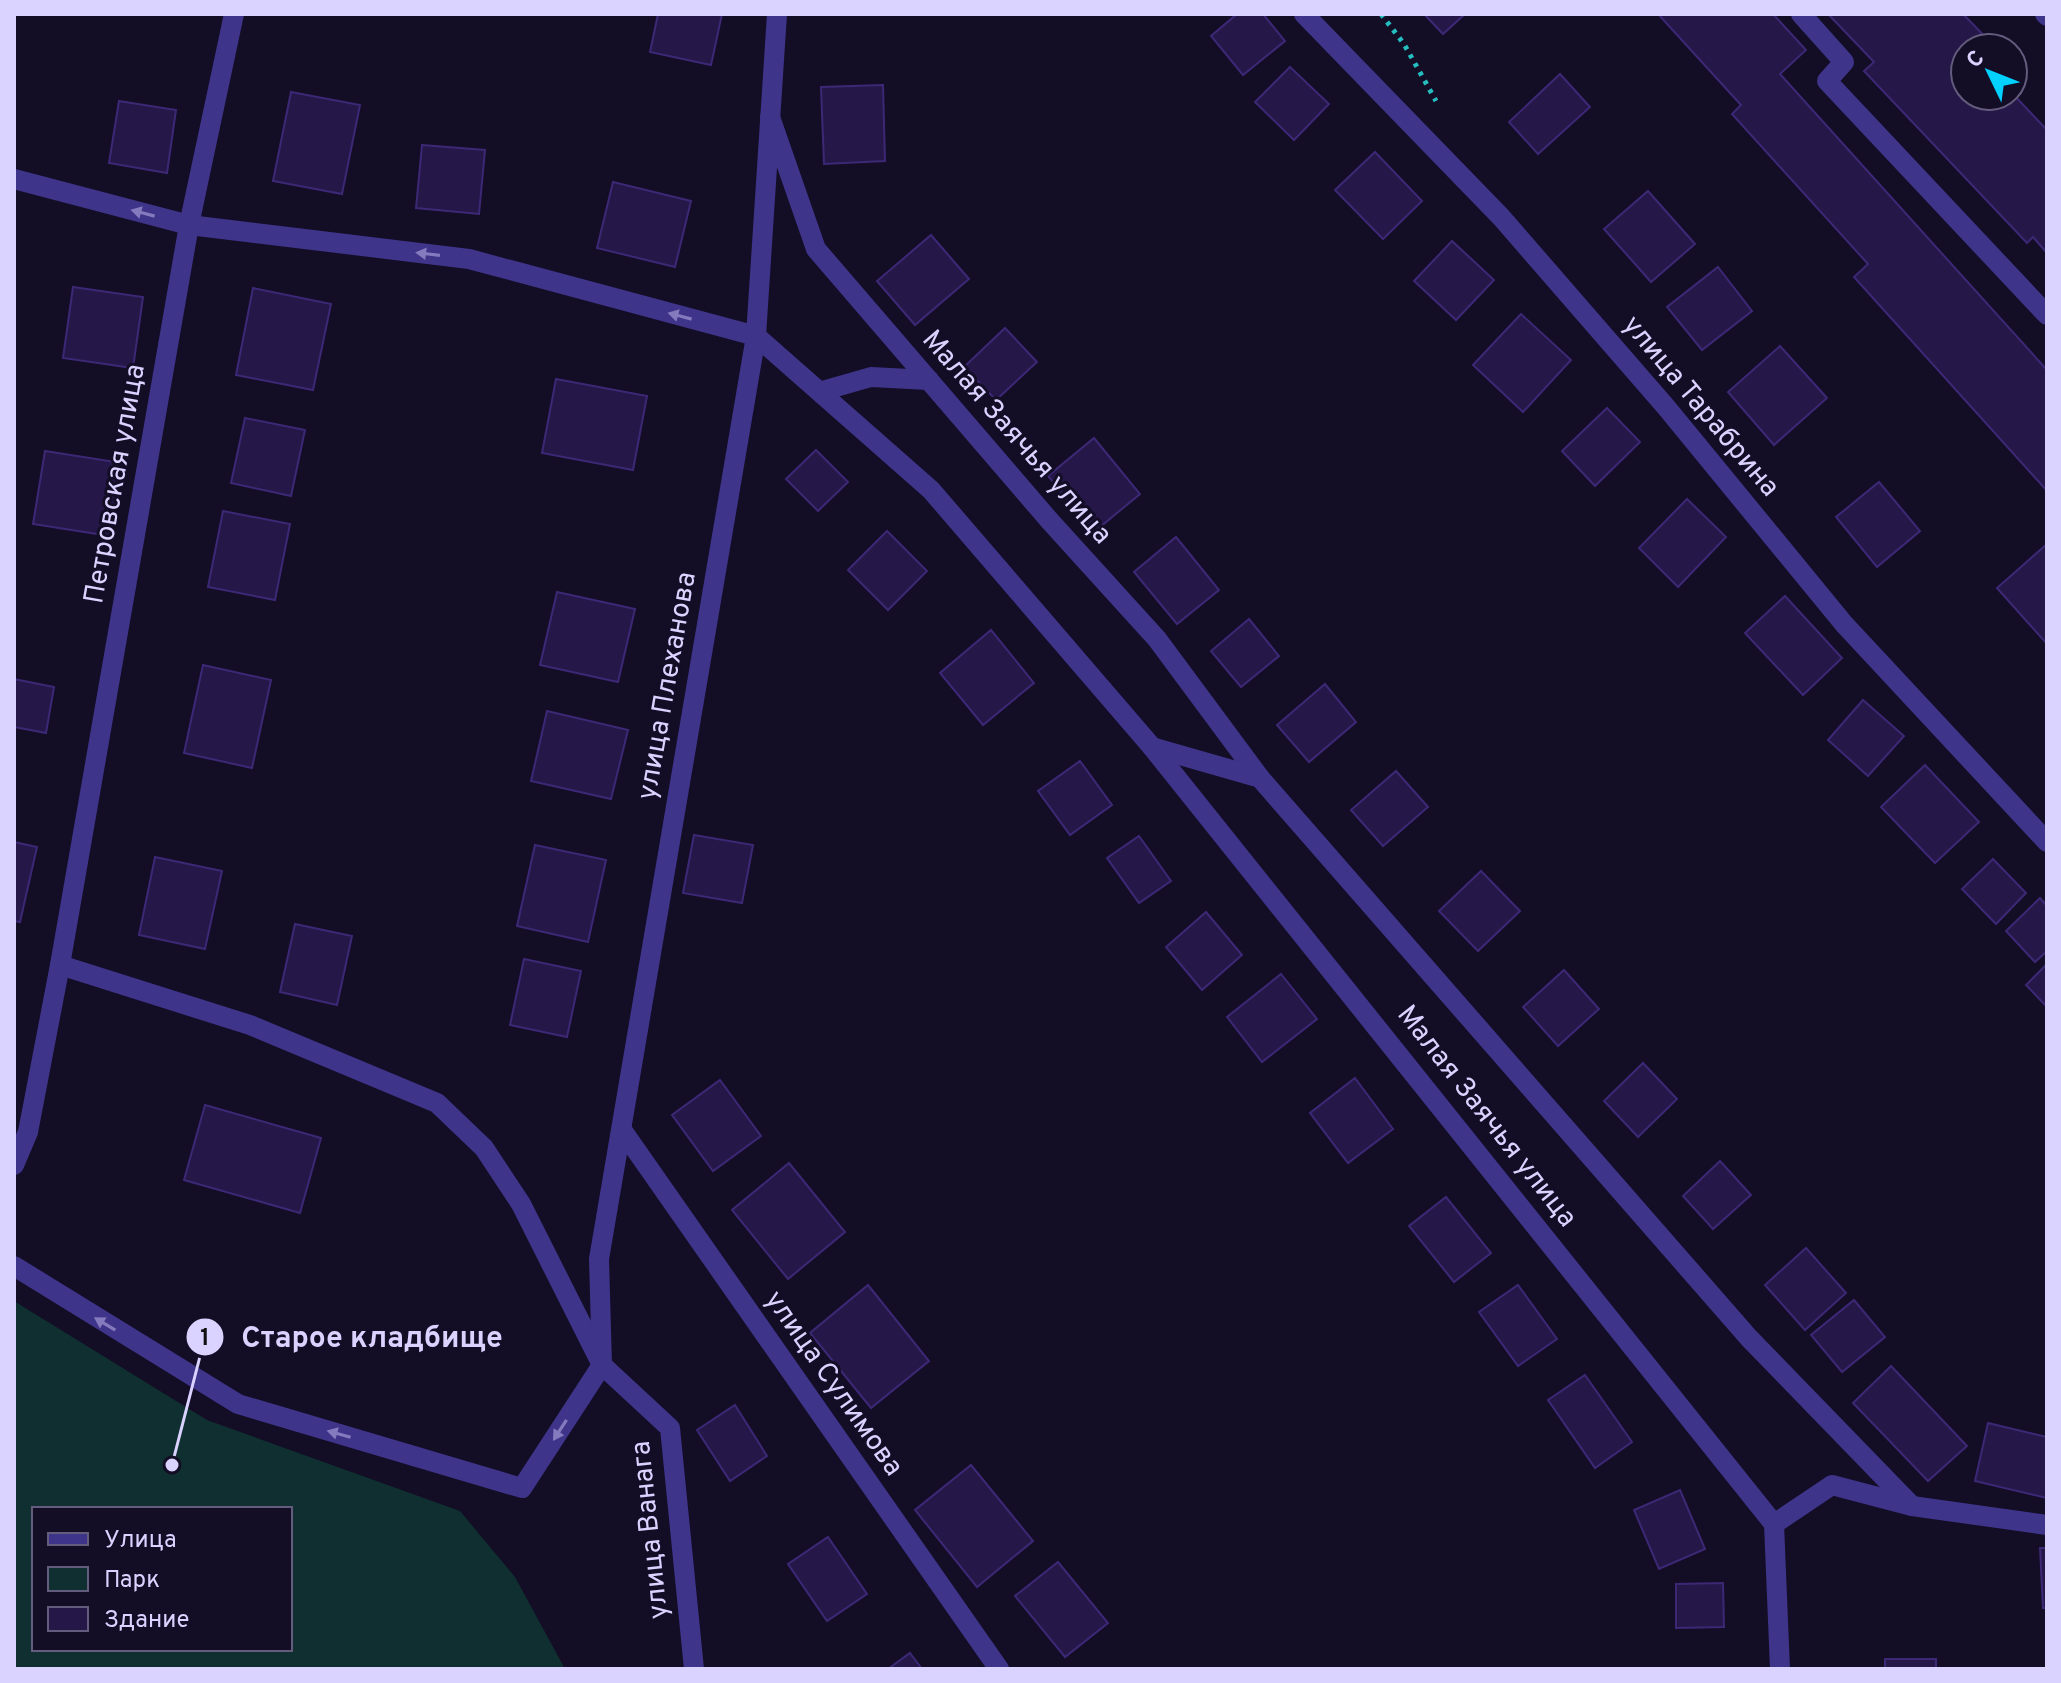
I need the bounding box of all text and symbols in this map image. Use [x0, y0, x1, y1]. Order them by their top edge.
north arrow [1949, 32, 2029, 112]
text: С [1962, 46, 1991, 74]
one-way arrow [131, 206, 156, 218]
one-way arrow [415, 248, 440, 261]
one-way arrow [668, 309, 693, 321]
street label: улица Тарабрина [1614, 309, 1786, 505]
street label: Малая Заячья улица [913, 323, 1119, 553]
street label: Петровская улица [77, 361, 155, 607]
street label: улица Плеханова [630, 569, 706, 803]
street label: Малая Заячья улица [1388, 999, 1584, 1235]
street label: улица Сулимова [756, 1284, 910, 1484]
callout: Старое кладбище [185, 1310, 519, 1364]
one-way arrow [94, 1318, 116, 1332]
text: Старое кладбище [241, 1321, 503, 1358]
text: 1 [200, 1324, 210, 1354]
one-way arrow [553, 1419, 567, 1441]
one-way arrow [326, 1427, 350, 1440]
street label: улица Ванага [624, 1439, 678, 1621]
legend [32, 1507, 292, 1651]
text: Улица [104, 1526, 177, 1556]
text: Парк [104, 1566, 160, 1596]
text: Здание [104, 1606, 190, 1636]

